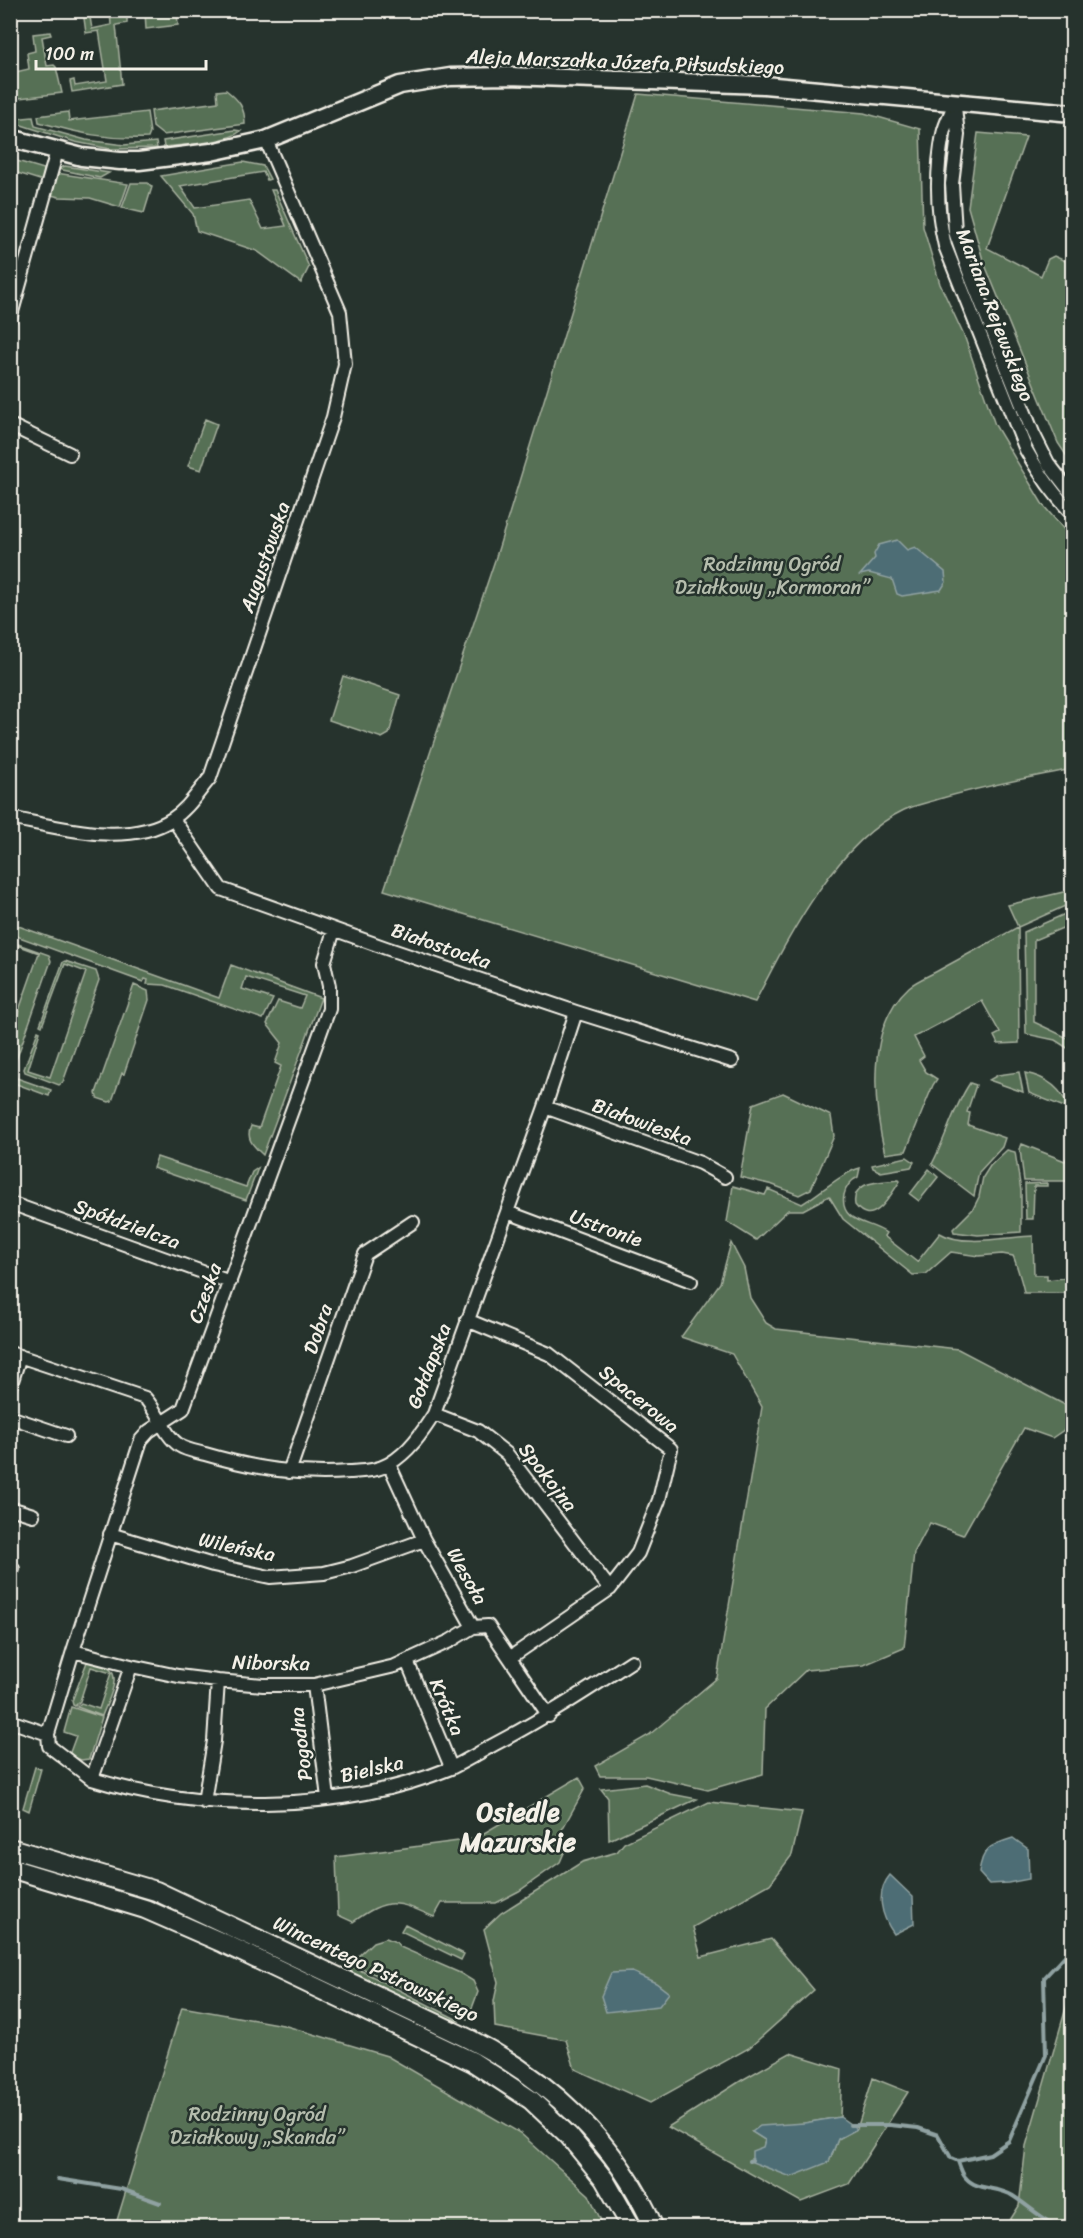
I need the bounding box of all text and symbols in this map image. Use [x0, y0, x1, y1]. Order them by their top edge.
scale bar [36, 33, 206, 71]
text: 100 m [45, 38, 94, 70]
street label: Aleja Marszałka Józefa Piłsudskiego [464, 39, 785, 85]
street label: Mariana Rejewskiego [946, 223, 1044, 407]
street label: Augustowska [229, 497, 300, 618]
park label: Rodzinny Ogród Działkowy „Kormoran” [675, 547, 871, 605]
street label: Białostocka [386, 913, 496, 980]
street label: Białowieska [587, 1088, 697, 1156]
street label: Spółdzielcza [69, 1189, 185, 1259]
street label: Ustronie [565, 1199, 648, 1257]
street label: Czeska [178, 1257, 232, 1328]
street label: Dobra [293, 1298, 343, 1359]
street label: Gołdapska [397, 1318, 461, 1414]
street label: Spacerowa [591, 1355, 687, 1443]
street label: Spokojna [509, 1434, 587, 1520]
street label: Wileńska [195, 1522, 279, 1572]
street label: Wesoła [437, 1541, 497, 1611]
street label: Niborska [232, 1645, 310, 1681]
street label: Krótka [419, 1673, 475, 1741]
street label: Pogodna [279, 1705, 323, 1783]
street label: Bielska [337, 1745, 407, 1793]
district label: Osiedle Mazurskie [459, 1789, 577, 1865]
street label: Wincentego Pstrowskiego [267, 1906, 485, 2032]
park label: Rodzinny Ogród Działkowy „Skanda” [170, 2097, 346, 2155]

